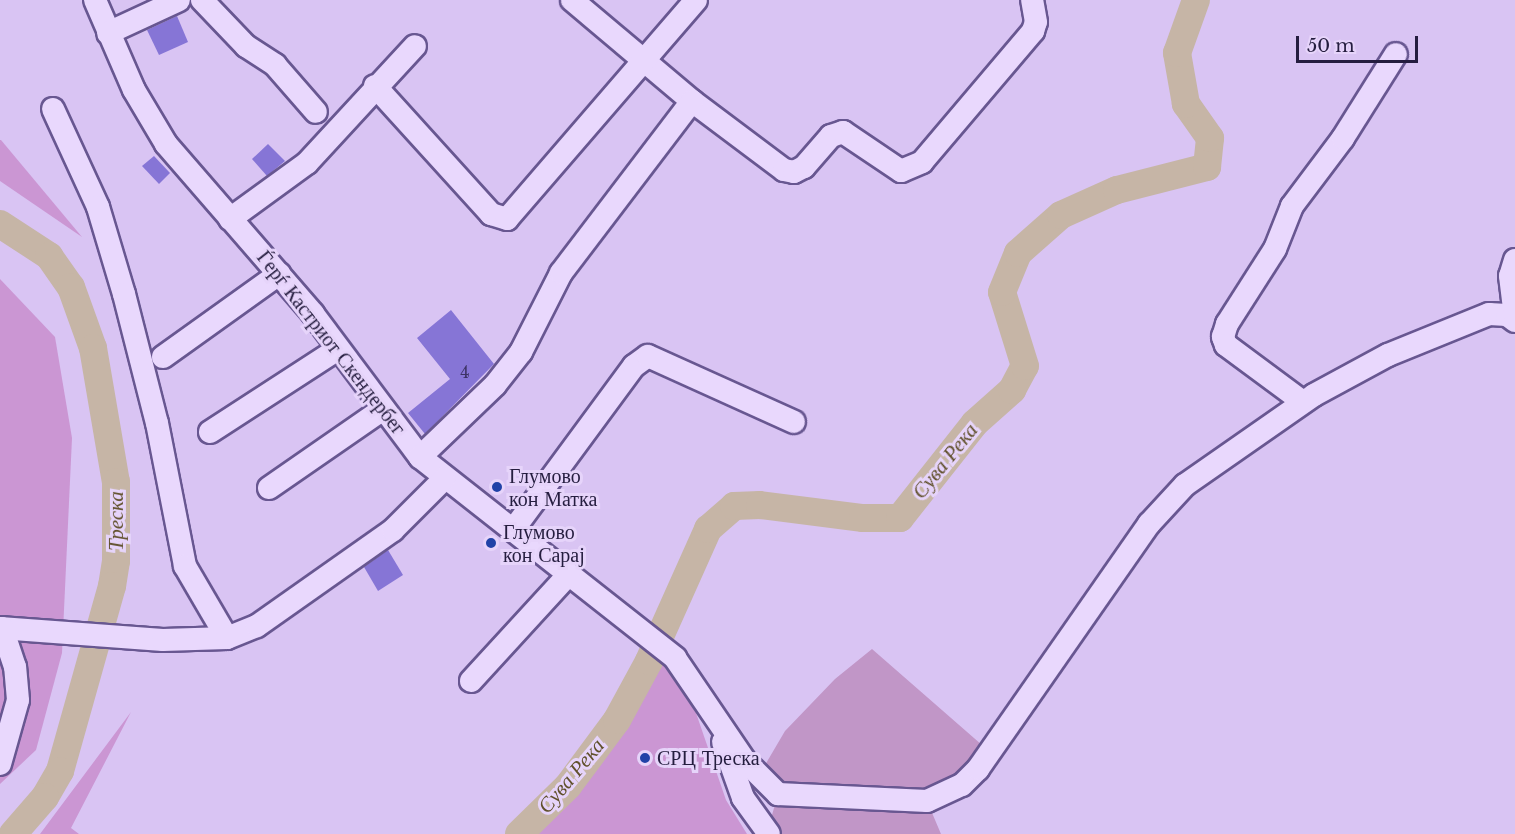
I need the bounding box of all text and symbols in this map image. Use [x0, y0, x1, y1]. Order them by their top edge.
scale bar [1299, 24, 1420, 62]
text: 50 m [1307, 35, 1355, 57]
street label: Ѓерѓ Кастриот Скендербег [252, 246, 410, 440]
house number: 4 [460, 362, 470, 382]
water label: Сува Река [907, 418, 983, 504]
place label: Глумово кон Матка [509, 464, 597, 511]
marker: Глумово кон Матка [490, 480, 504, 494]
water label: Треска [103, 491, 129, 551]
place label: Глумово кон Сарај [503, 520, 585, 567]
marker: Глумово кон Сарај [484, 536, 498, 550]
water label: Сува Река [532, 734, 610, 818]
place label: СРЦ Треска [657, 746, 760, 770]
marker: СРЦ Треска [638, 751, 652, 765]

